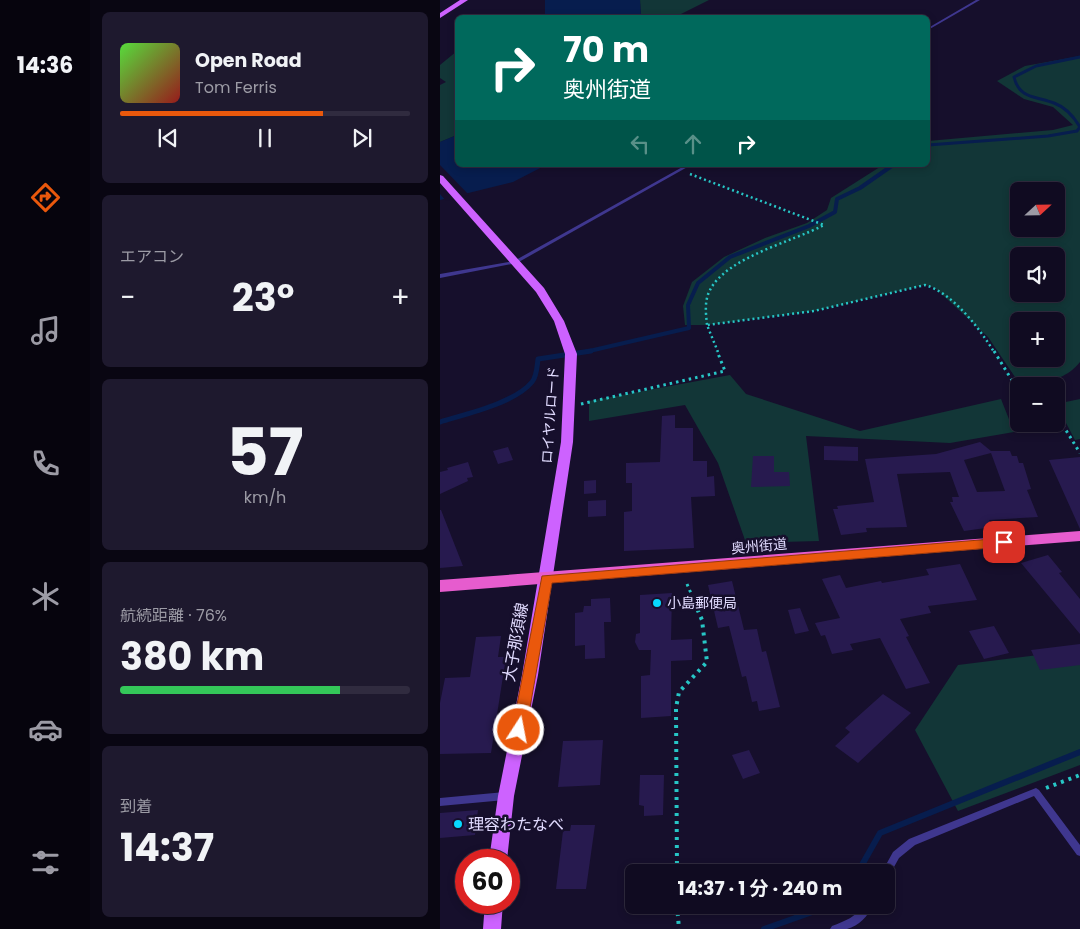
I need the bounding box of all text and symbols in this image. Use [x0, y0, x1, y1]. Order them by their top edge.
text: 70 m [563, 25, 649, 74]
icon: right [480, 35, 545, 100]
text: Open Road [195, 47, 302, 74]
text: 14:36 [17, 50, 73, 81]
text: 奥州街道 [563, 74, 651, 105]
text: Tom Ferris [195, 76, 277, 99]
icon: previous [154, 124, 182, 152]
icon: pause [251, 124, 279, 152]
icon: next [348, 124, 376, 152]
icon: left [626, 130, 654, 158]
icon: ahead [679, 130, 707, 158]
icon: right [732, 130, 760, 158]
icon: directions [28, 180, 63, 215]
north arrow [1010, 182, 1065, 238]
map controls [1010, 182, 1065, 432]
text: エアコン [120, 245, 184, 268]
button: sound [1010, 247, 1065, 302]
text: 23° [232, 271, 294, 324]
text: − [120, 278, 135, 317]
text: + [391, 278, 410, 317]
button: + [1010, 312, 1065, 367]
icon: music [28, 313, 63, 348]
street label: ロイヤルロード [537, 366, 563, 464]
button: − [1010, 377, 1065, 432]
text: 57 [226, 407, 304, 498]
icon: phone [28, 446, 63, 481]
text: km/h [244, 486, 286, 509]
pin [983, 521, 1025, 563]
icon: arrive [990, 528, 1018, 556]
street label: 奥州街道 [730, 534, 788, 558]
icon: climate [28, 579, 63, 614]
place label: 小島郵便局 [667, 593, 737, 613]
marker: 小島郵便局 [651, 597, 663, 609]
street label: 大子那須線 [497, 601, 534, 683]
text: 航続距離 · 76% [120, 604, 227, 627]
text: 380 km [120, 630, 264, 683]
position arrow [492, 703, 544, 755]
icon: car [28, 712, 63, 747]
text: 到着 [120, 795, 152, 818]
place label: 理容わたなべ [468, 813, 564, 836]
marker: 理容わたなべ [452, 818, 464, 830]
text: 14:37 [120, 821, 214, 874]
icon: filters [28, 845, 63, 880]
speed limit sign: 60 [455, 849, 520, 914]
text: 14:37 · 1 分 · 240 m [678, 875, 842, 902]

